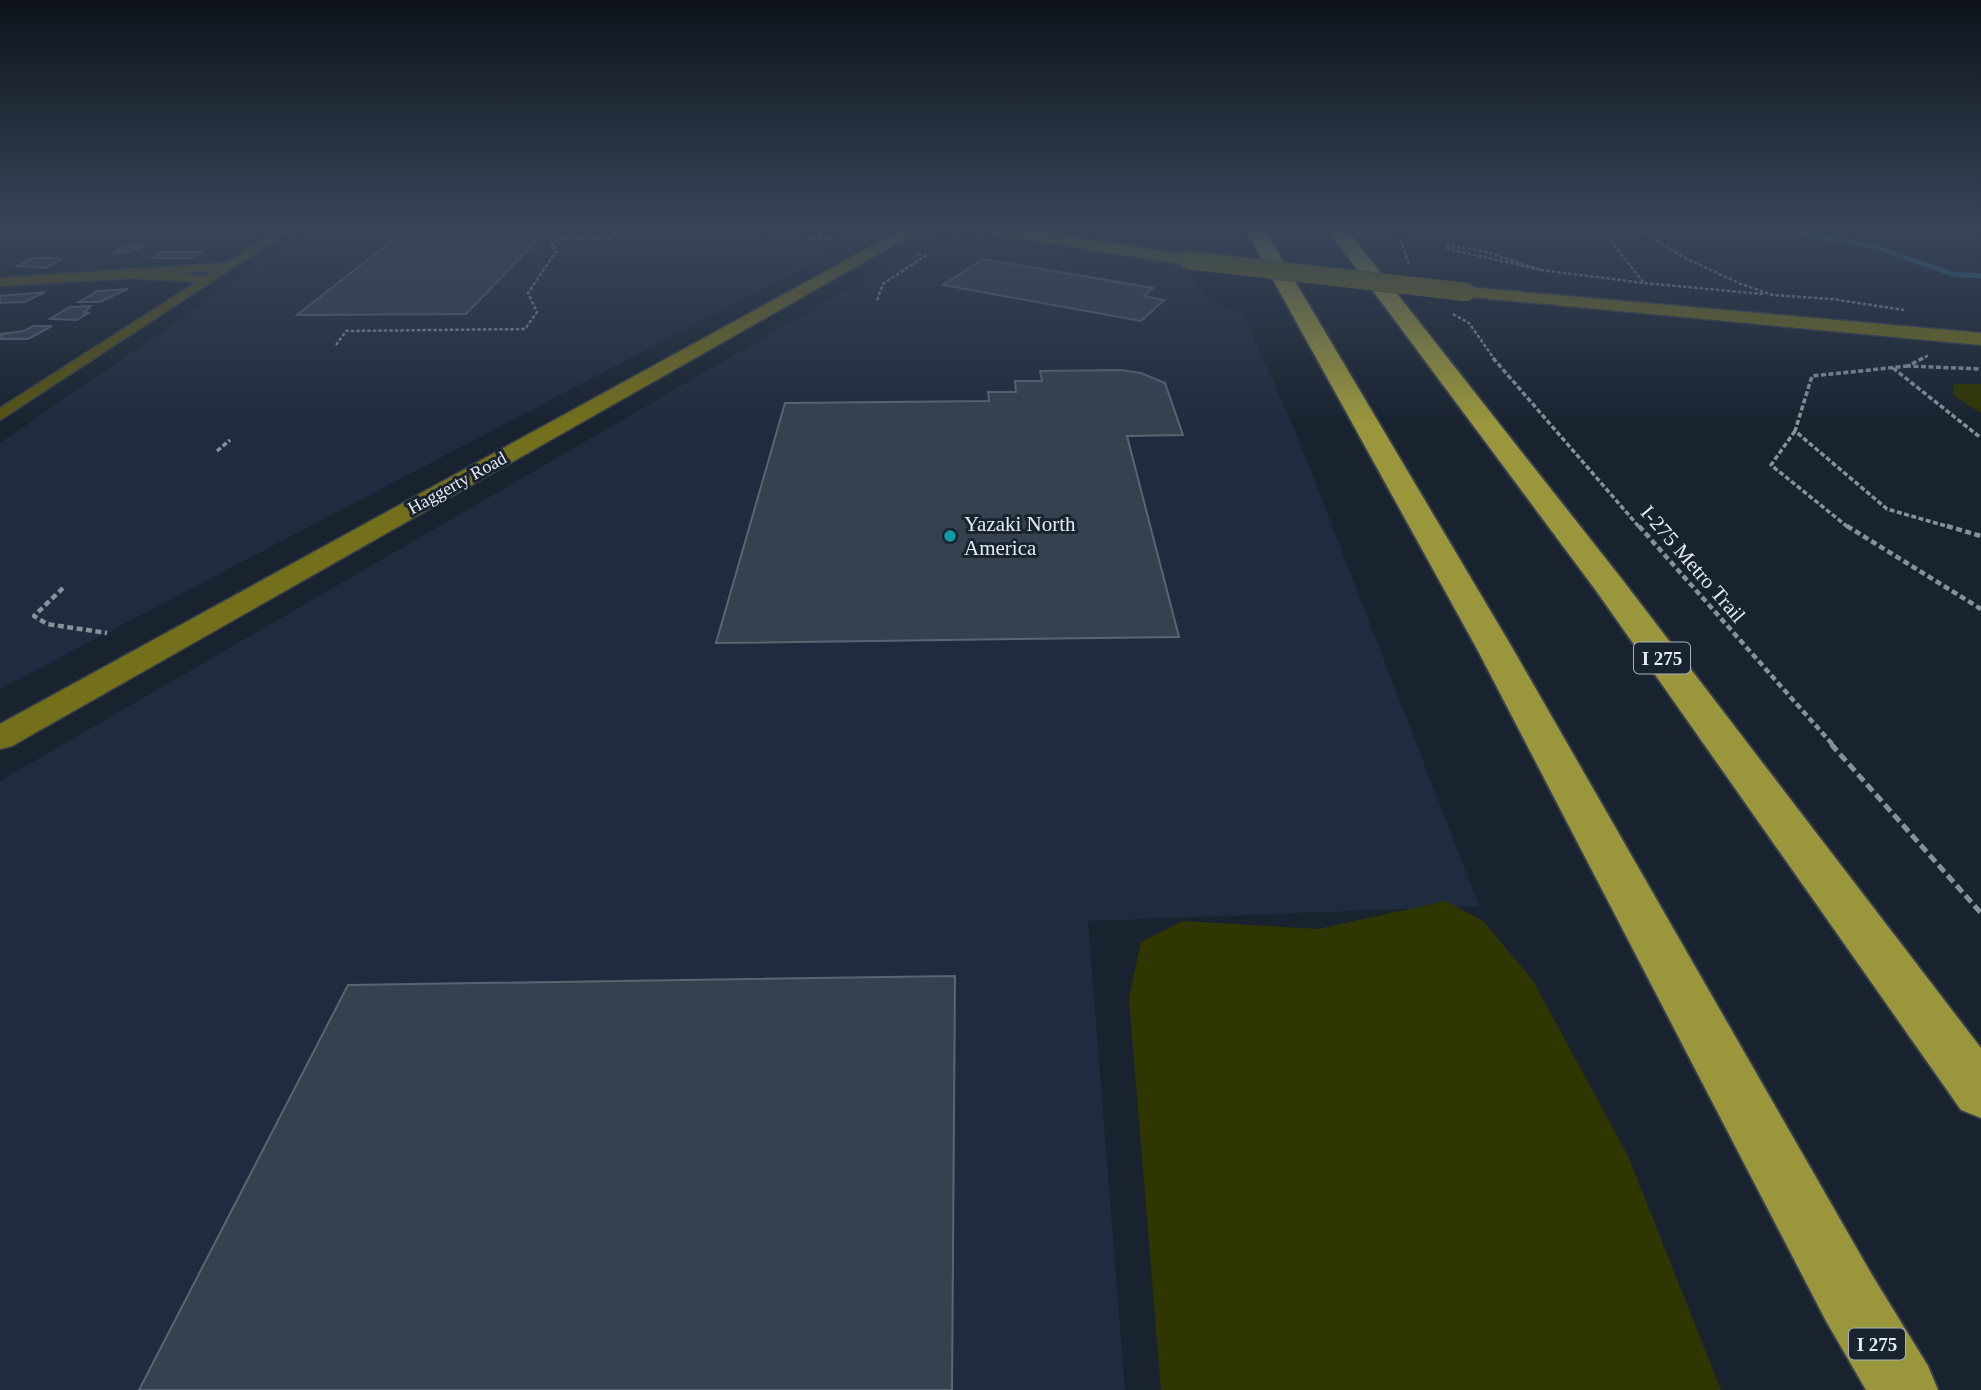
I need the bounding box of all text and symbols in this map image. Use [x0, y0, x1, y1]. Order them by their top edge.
street label: Haggerty Road [404, 448, 510, 518]
street label: I-275 Metro Trail [1636, 501, 1750, 627]
place label: Yazaki North America [964, 512, 1076, 560]
marker: Yazaki North America [942, 528, 958, 544]
road number: I 275 [1634, 642, 1690, 674]
road number: I 275 [1849, 1328, 1905, 1360]

